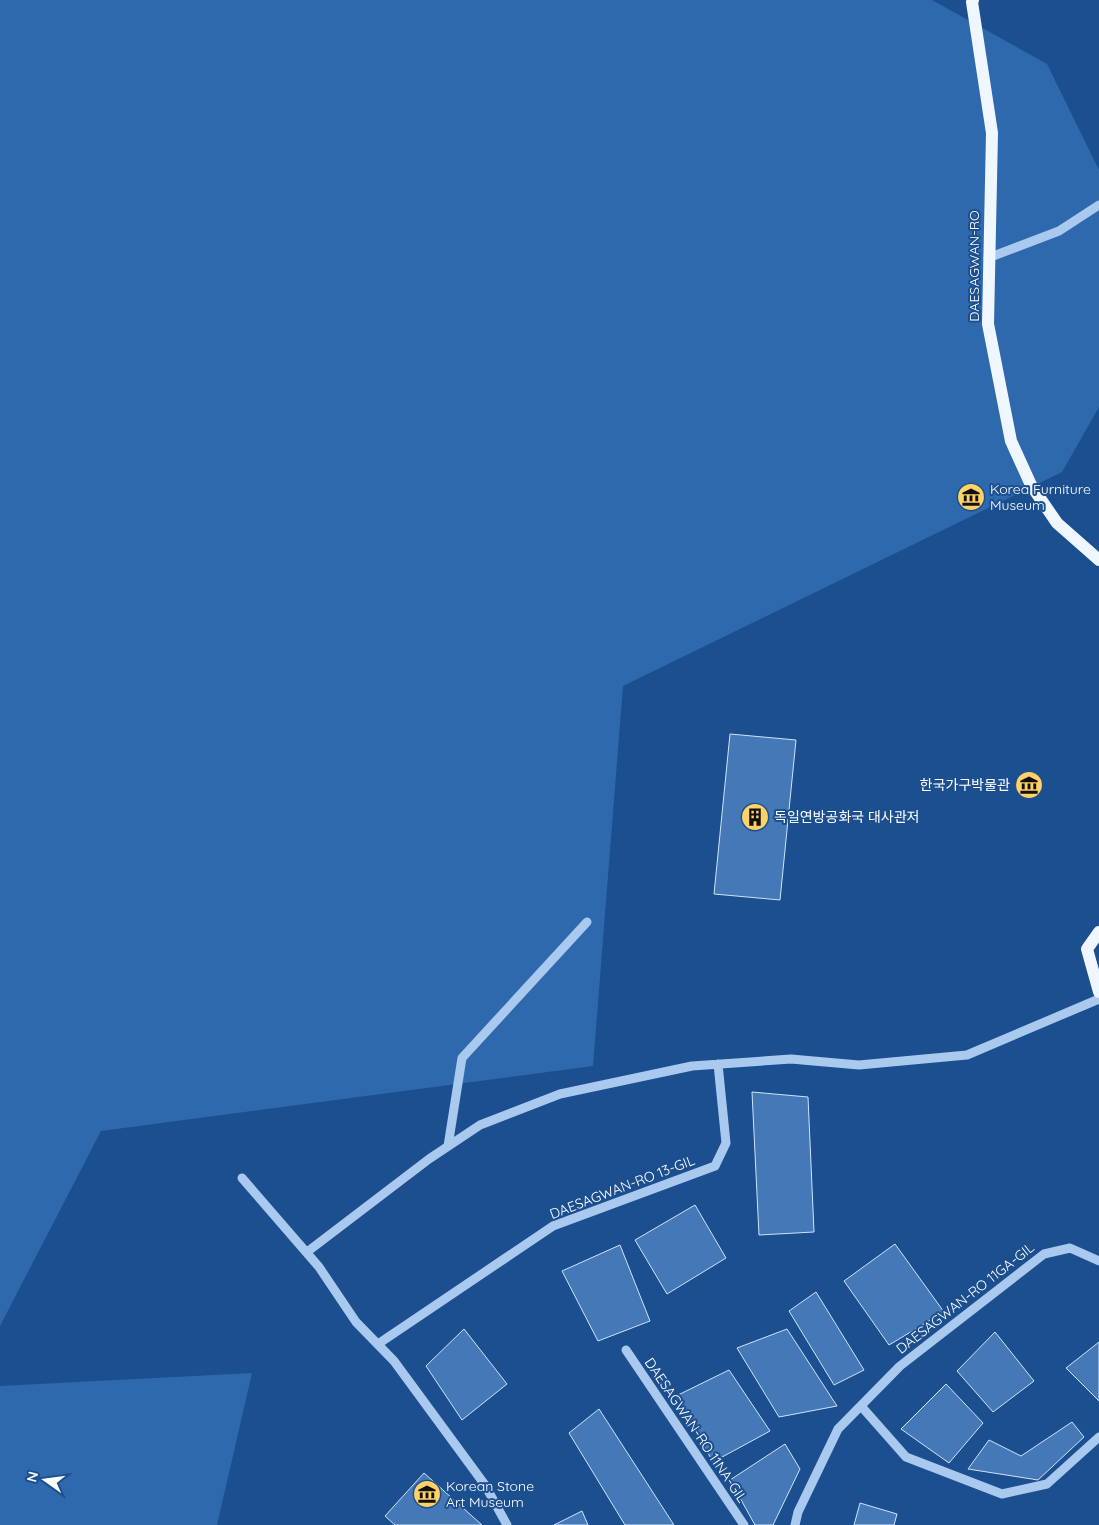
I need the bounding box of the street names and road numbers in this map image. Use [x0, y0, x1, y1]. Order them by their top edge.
street label: DAESAGWAN-RO [965, 210, 983, 322]
street label: DAESAGWAN-RO 13-GIL [547, 1151, 698, 1223]
street label: DAESAGWAN-RO 11GA-GIL [892, 1238, 1038, 1358]
street label: DAESAGWAN-RO 11NA-GIL [641, 1354, 752, 1506]

